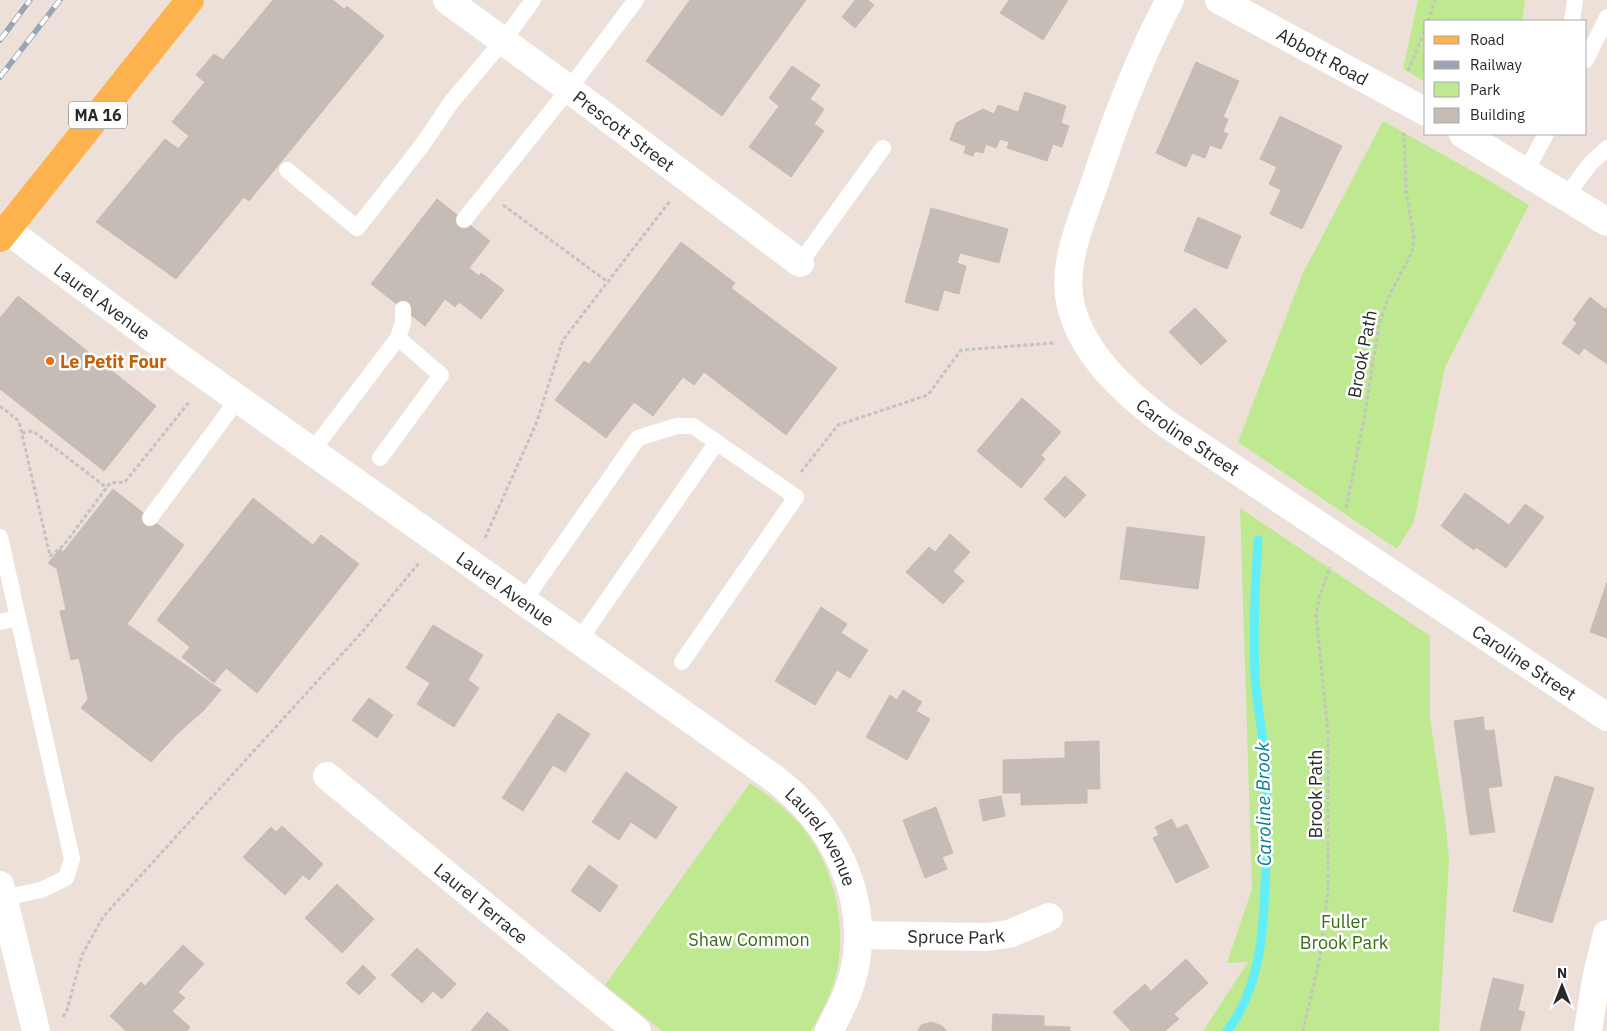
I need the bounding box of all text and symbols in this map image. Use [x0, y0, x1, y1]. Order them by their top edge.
legend [1424, 20, 1587, 135]
street label: Abbott Road [1273, 22, 1373, 90]
text: Road [1470, 30, 1505, 49]
text: Railway [1470, 55, 1523, 74]
text: Park [1470, 80, 1500, 99]
street label: Prescott Street [569, 85, 679, 176]
road number: MA 16 [69, 102, 127, 128]
text: Building [1470, 105, 1525, 124]
street label: Laurel Avenue [50, 258, 155, 344]
street label: Brook Path [1342, 308, 1382, 400]
place label: Le Petit Four [60, 350, 167, 373]
marker: Le Petit Four [44, 355, 56, 367]
street label: Caroline Street [1132, 393, 1244, 481]
street label: Laurel Avenue [452, 546, 559, 631]
street label: Caroline Street [1468, 619, 1581, 705]
water label: Caroline Brook [1250, 741, 1276, 866]
street label: Brook Path [1304, 749, 1327, 839]
street label: Laurel Avenue [781, 782, 862, 889]
street label: Laurel Terrace [430, 858, 533, 949]
park label: Fuller Brook Park [1300, 910, 1389, 954]
street label: Spruce Park [907, 923, 1007, 949]
park label: Shaw Common [688, 928, 810, 951]
north arrow [1537, 961, 1587, 1011]
text: N [1557, 964, 1567, 982]

